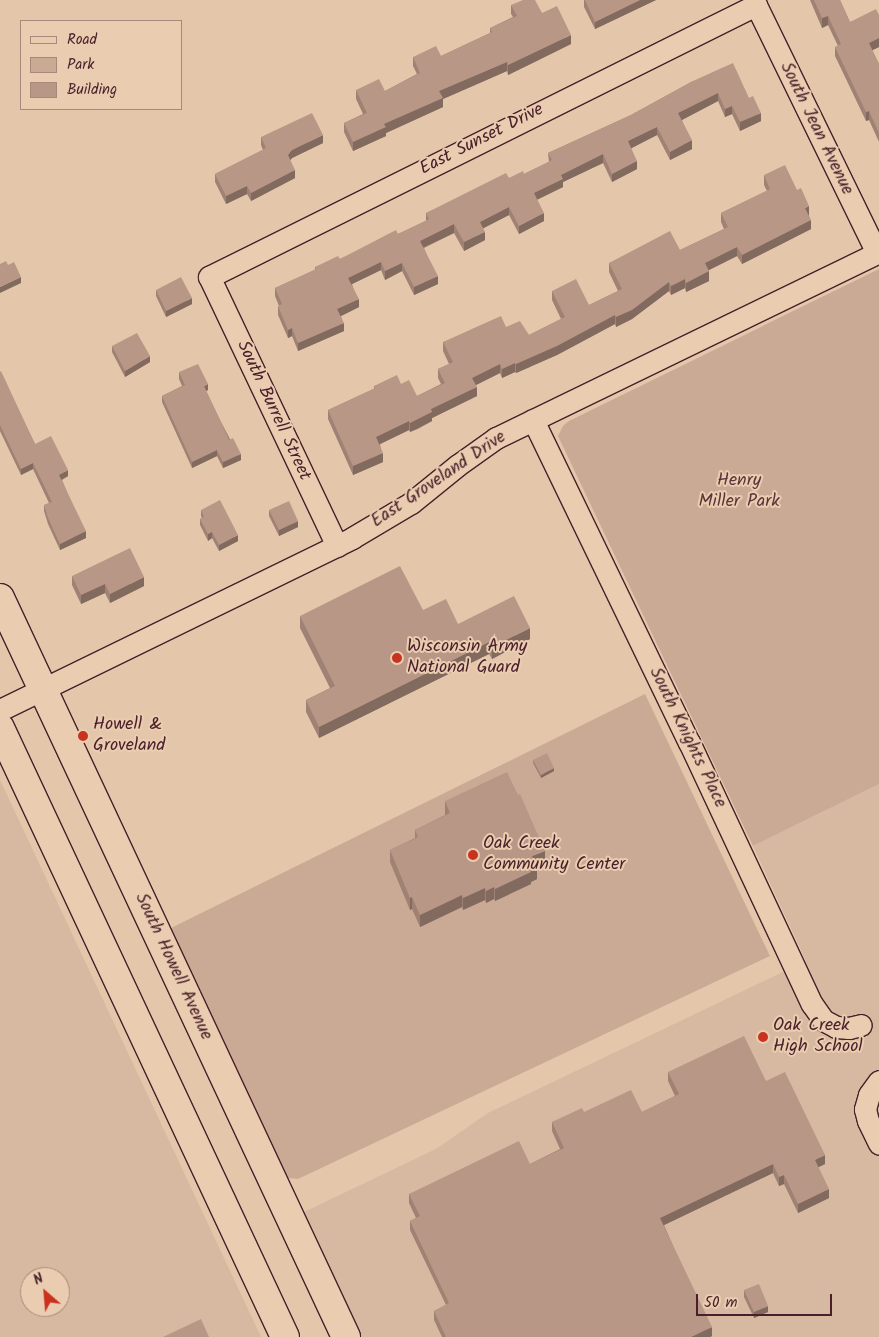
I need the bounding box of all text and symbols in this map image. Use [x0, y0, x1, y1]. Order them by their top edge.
legend [20, 20, 182, 110]
text: Road [67, 28, 97, 52]
text: Park [67, 53, 94, 77]
street label: South Jean Avenue [775, 59, 857, 199]
text: Building [67, 78, 117, 102]
street label: East Sunset Drive [416, 99, 548, 181]
street label: South Burrell Street [231, 338, 315, 484]
street label: East Groveland Drive [368, 427, 510, 533]
park label: Henry Miller Park [698, 471, 780, 514]
place label: Wisconsin Army National Guard [407, 637, 527, 680]
marker: Wisconsin Army National Guard [391, 652, 403, 664]
street label: South Knights Place [644, 664, 730, 812]
place label: Howell & Groveland [93, 715, 165, 758]
marker: Howell & Groveland [77, 730, 89, 742]
place label: Oak Creek Community Center [483, 834, 625, 876]
marker: Oak Creek Community Center [467, 849, 479, 861]
street label: South Howell Avenue [129, 890, 217, 1044]
place label: Oak Creek High School [773, 1016, 863, 1058]
marker: Oak Creek High School [757, 1031, 769, 1043]
north arrow [20, 1267, 70, 1317]
text: N [30, 1268, 48, 1291]
scale bar [699, 1284, 835, 1316]
text: 50 m [704, 1291, 738, 1315]

